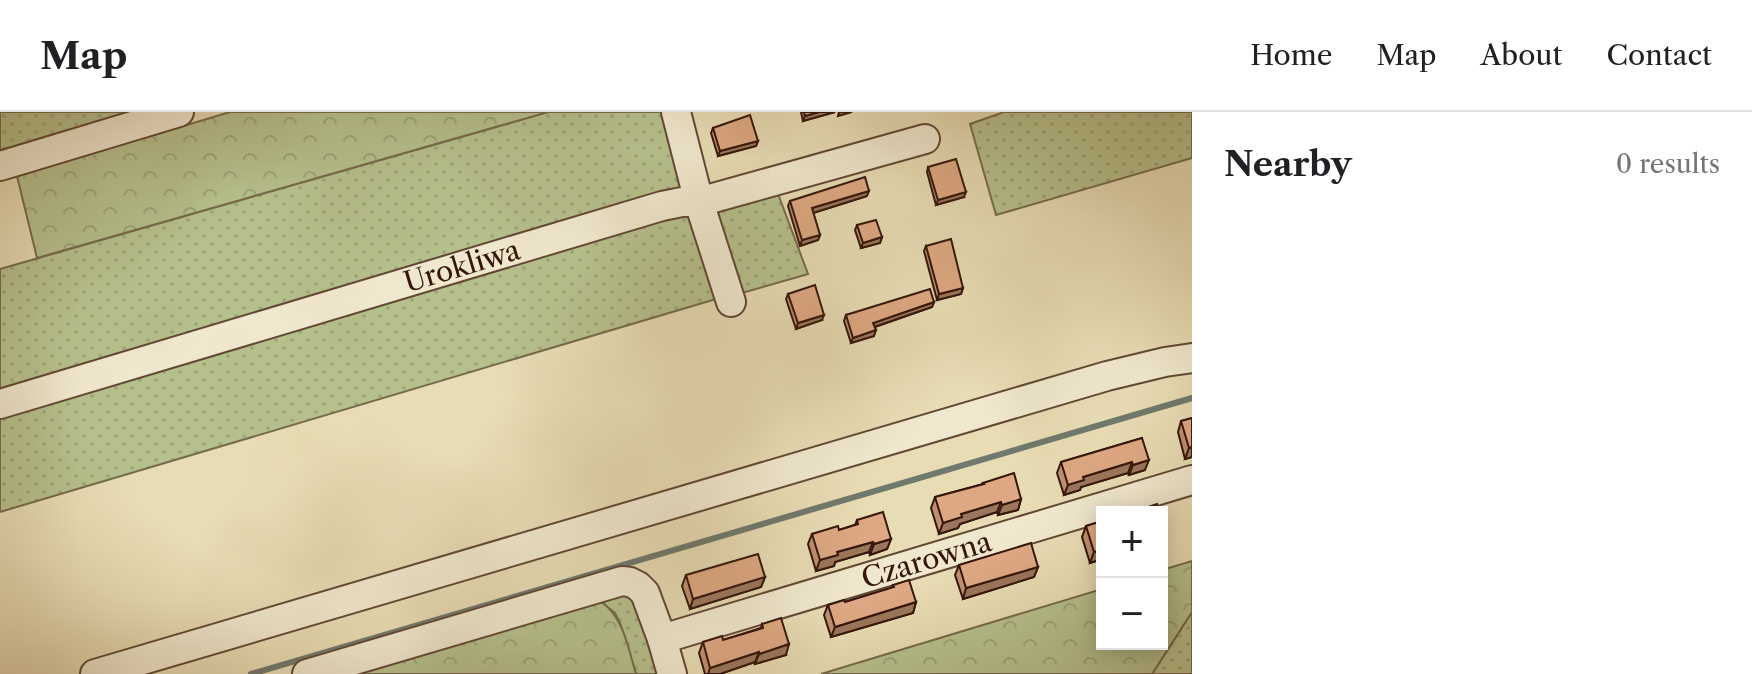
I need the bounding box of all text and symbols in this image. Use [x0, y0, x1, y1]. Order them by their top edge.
text: Map [40, 32, 128, 79]
text: Home [1250, 38, 1332, 72]
text: Map [1376, 38, 1436, 72]
text: About [1480, 38, 1562, 72]
text: Contact [1606, 38, 1712, 72]
text: Nearby [1224, 143, 1352, 185]
text: 0 results [1616, 148, 1720, 180]
street label: Urokliwa [400, 232, 524, 299]
map controls [1096, 506, 1168, 650]
button: + [1096, 506, 1168, 578]
street label: Czarowna [857, 524, 996, 595]
button: − [1096, 578, 1168, 650]

